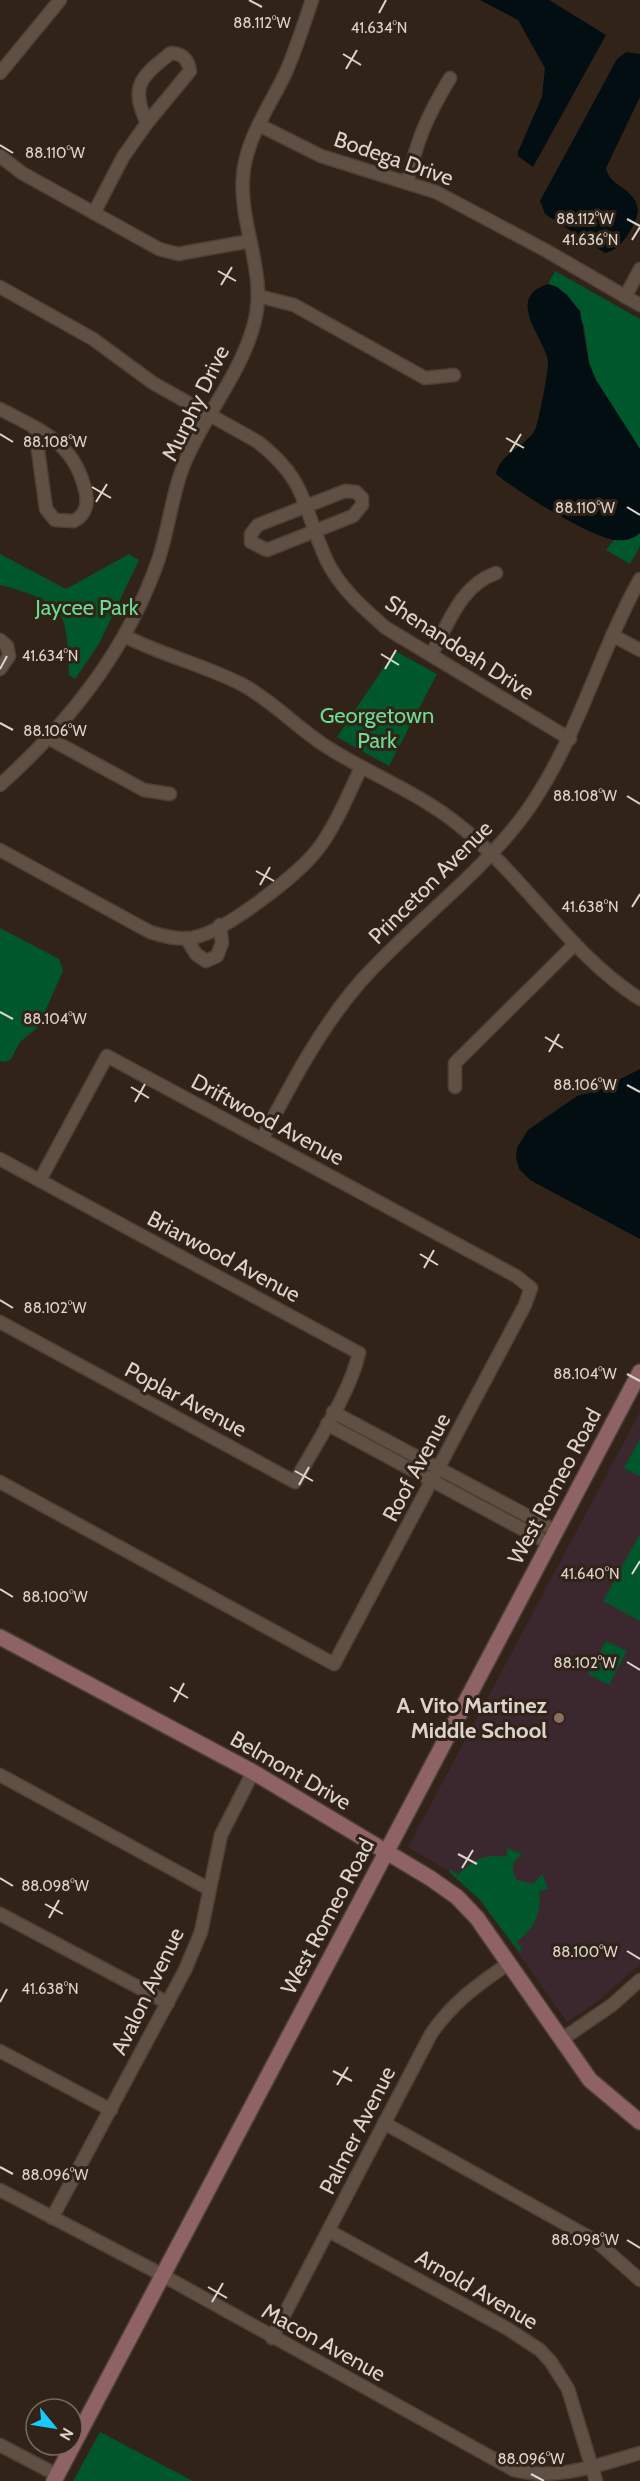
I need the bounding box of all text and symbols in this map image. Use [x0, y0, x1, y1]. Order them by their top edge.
text: 88.112°W [233, 14, 291, 32]
text: 41.634°N [351, 19, 407, 37]
street label: Bodega Drive [331, 125, 457, 192]
text: 88.110°W [25, 144, 86, 162]
text: 88.112°W [556, 210, 614, 228]
text: 41.636°N [562, 231, 618, 249]
street label: Murphy Drive [156, 341, 235, 465]
text: 88.108°W [23, 433, 88, 451]
text: 88.110°W [555, 499, 616, 517]
street label: Shenandoah Drive [380, 589, 539, 706]
park label: Jaycee Park [34, 594, 139, 621]
text: 41.634°N [22, 647, 78, 665]
park label: Georgetown Park [320, 702, 434, 754]
text: 88.106°W [23, 722, 87, 740]
text: 88.108°W [553, 787, 618, 805]
street label: Princeton Avenue [363, 815, 498, 950]
text: 41.638°N [561, 898, 619, 916]
text: 88.104°W [23, 1010, 88, 1028]
street label: Driftwood Avenue [187, 1068, 349, 1171]
text: 88.106°W [553, 1076, 617, 1094]
street label: Briarwood Avenue [143, 1205, 305, 1308]
text: 88.102°W [24, 1299, 87, 1317]
street label: Poplar Avenue [120, 1356, 251, 1443]
text: 88.104°W [553, 1365, 618, 1383]
street label: West Romeo Road [502, 1404, 607, 1569]
street label: Roof Avenue [377, 1408, 456, 1526]
text: 41.640°N [560, 1565, 620, 1583]
text: 88.100°W [22, 1588, 89, 1606]
text: 88.102°W [554, 1654, 617, 1672]
place label: A. Vito Martinez Middle School [396, 1692, 548, 1744]
marker: A. Vito Martinez Middle School [552, 1711, 566, 1725]
street label: Belmont Drive [226, 1725, 356, 1816]
street label: West Romeo Road [275, 1834, 380, 1999]
text: 88.098°W [21, 1877, 90, 1895]
street label: Avalon Avenue [105, 1923, 190, 2059]
text: 88.100°W [552, 1943, 619, 1961]
text: 41.638°N [21, 1980, 79, 1998]
street label: Palmer Avenue [314, 2062, 401, 2199]
text: 88.096°W [22, 2166, 89, 2184]
text: 88.098°W [551, 2231, 620, 2249]
street label: Arnold Avenue [411, 2244, 543, 2335]
street label: Macon Avenue [257, 2297, 390, 2388]
north arrow [24, 2397, 84, 2457]
text: N [56, 2425, 78, 2444]
text: 88.096°W [498, 2450, 565, 2468]

